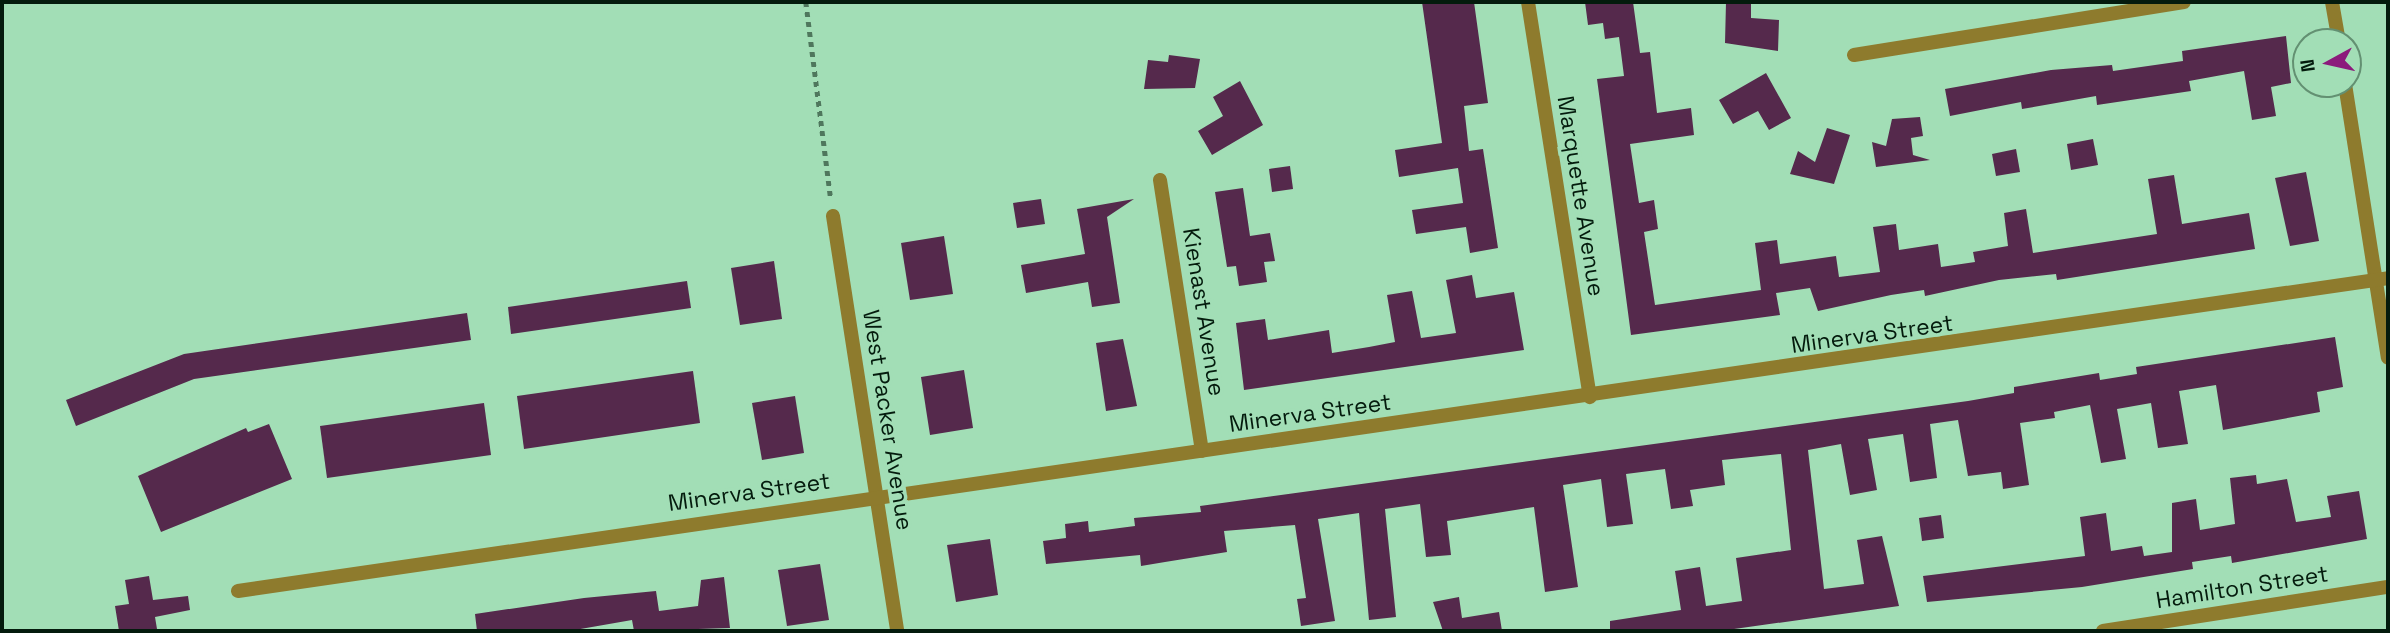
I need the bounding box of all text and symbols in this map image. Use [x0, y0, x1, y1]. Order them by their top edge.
north arrow [2292, 28, 2362, 98]
text: N [2294, 58, 2321, 74]
street label: Marquette Avenue [1552, 94, 1610, 298]
street label: Kienast Avenue [1177, 226, 1231, 398]
street label: West Packer Avenue [857, 308, 919, 532]
street label: Minerva Street [1789, 309, 1955, 359]
street label: Minerva Street [1227, 388, 1393, 438]
street label: Minerva Street [666, 467, 832, 517]
street label: Hamilton Street [2154, 560, 2330, 614]

